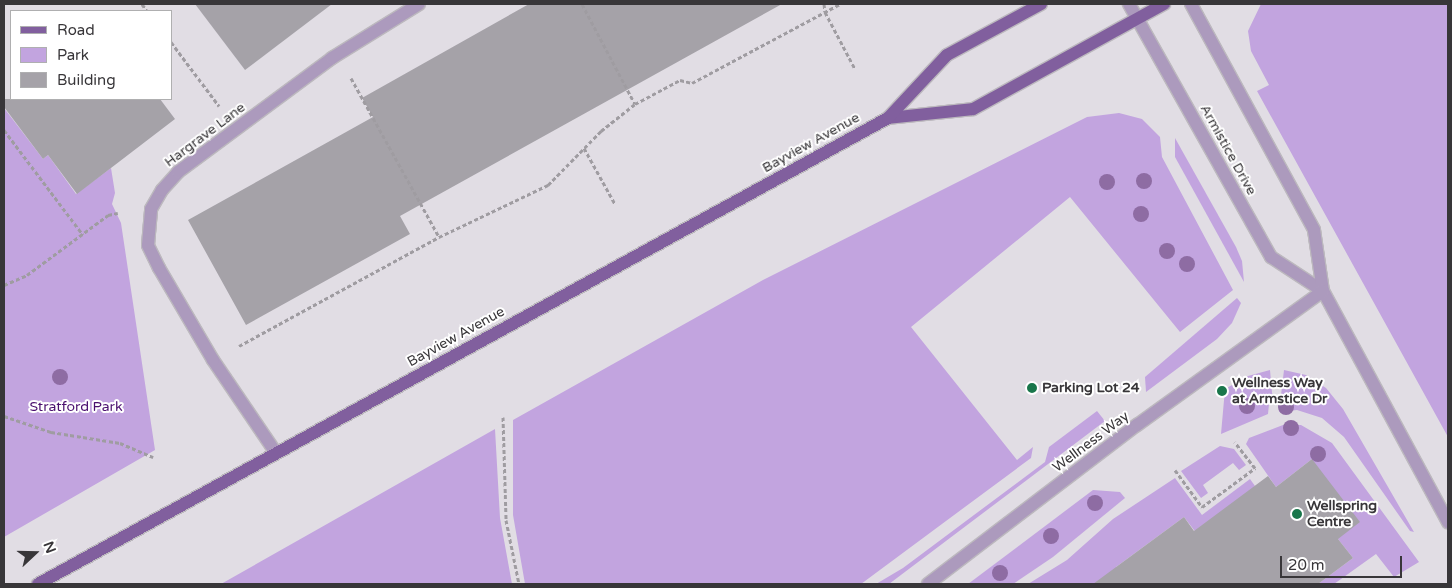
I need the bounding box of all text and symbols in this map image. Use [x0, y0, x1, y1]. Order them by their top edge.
legend [10, 10, 172, 100]
text: Road [57, 21, 95, 39]
text: Park [57, 46, 89, 64]
text: Building [57, 71, 116, 89]
street label: Hargrave Lane [161, 99, 249, 171]
street label: Armistice Drive [1196, 102, 1260, 198]
street label: Bayview Avenue [759, 109, 863, 177]
street label: Bayview Avenue [404, 303, 508, 371]
place label: Wellness Way at Armstice Dr [1232, 375, 1327, 408]
place label: Parking Lot 24 [1042, 380, 1139, 396]
marker: Parking Lot 24 [1026, 382, 1038, 394]
marker: Wellness Way at Armstice Dr [1216, 385, 1228, 397]
park label: Stratford Park [29, 399, 123, 415]
street label: Wellness Way [1050, 408, 1132, 476]
place label: Wellspring Centre [1307, 498, 1377, 530]
marker: Wellspring Centre [1291, 508, 1303, 520]
north arrow [10, 528, 60, 578]
text: N [40, 539, 59, 556]
scale bar [1282, 546, 1404, 578]
text: 20 m [1288, 556, 1325, 574]

